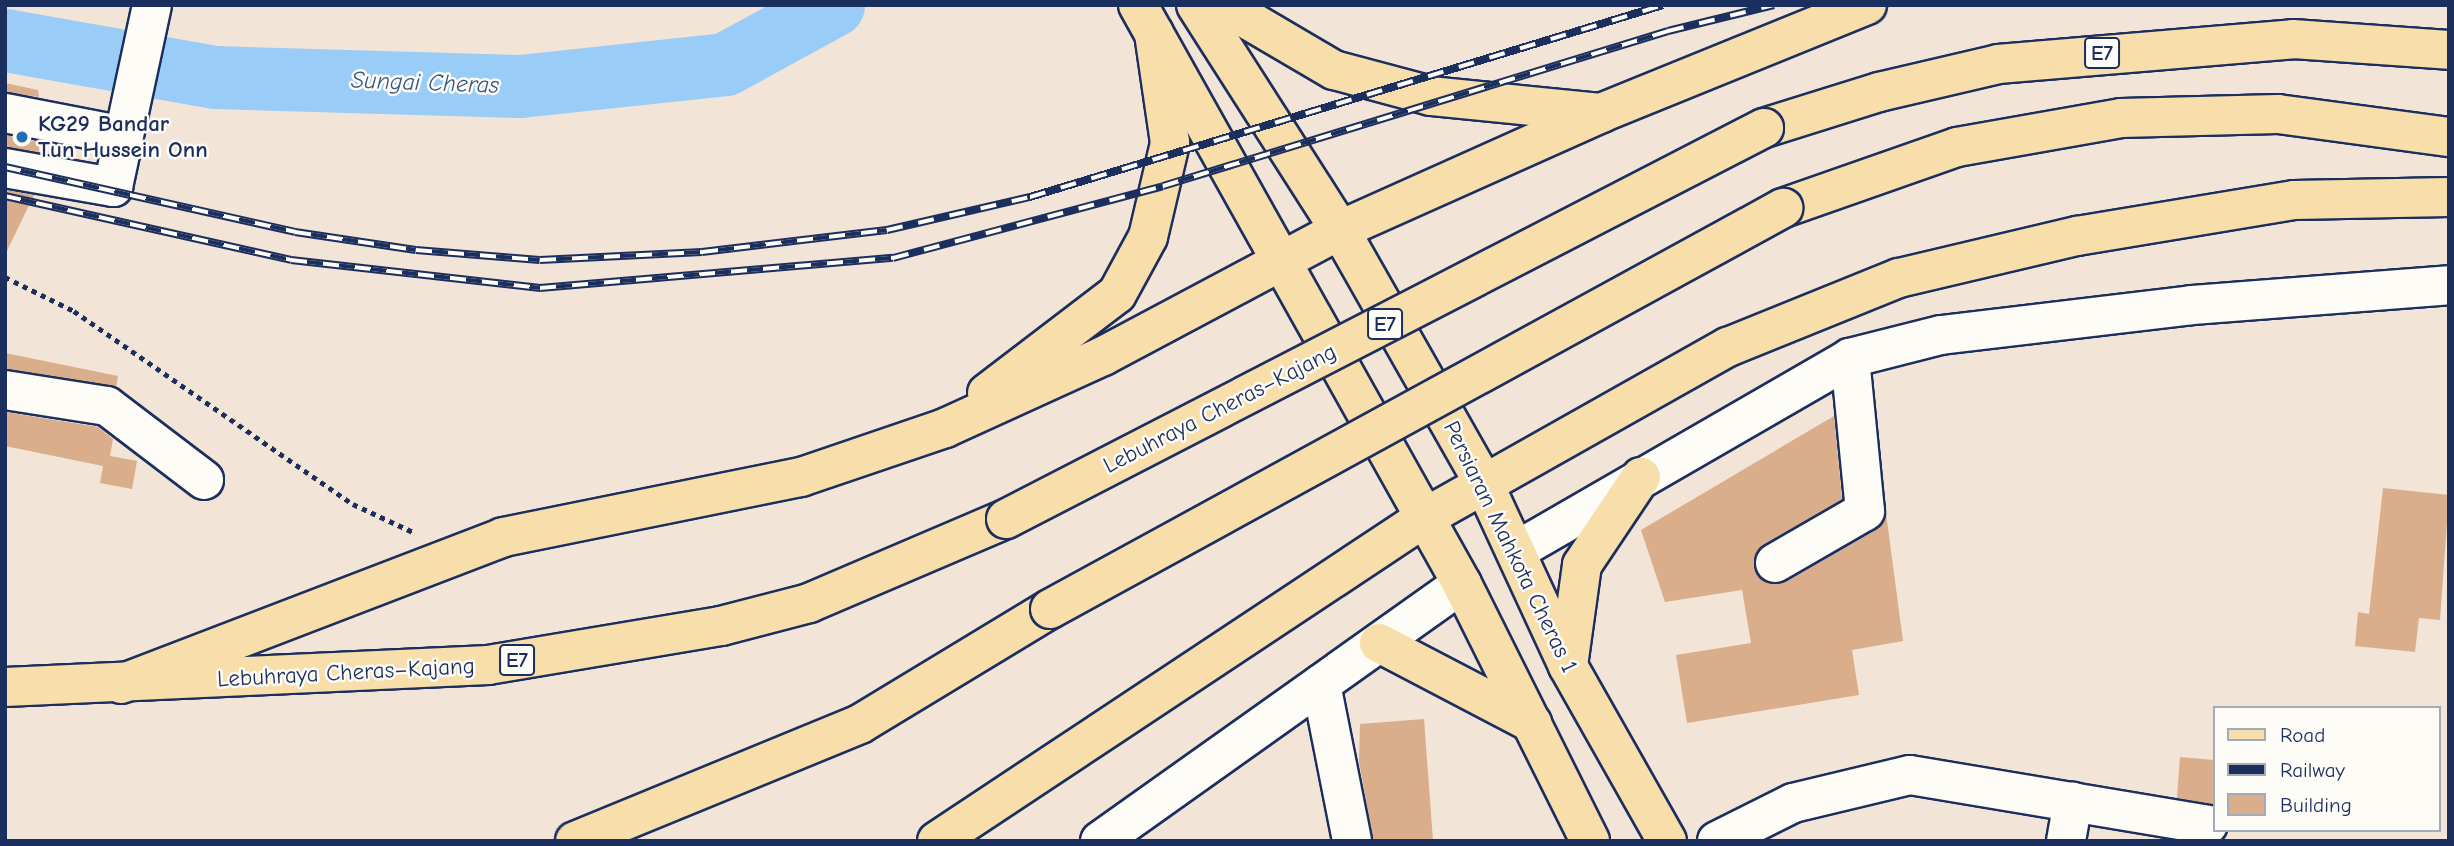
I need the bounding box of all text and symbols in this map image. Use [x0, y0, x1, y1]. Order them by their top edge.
road number: E7 [2083, 36, 2121, 70]
water label: Sungai Cheras [350, 66, 500, 100]
place label: KG29 Bandar Tun Hussein Onn [38, 110, 208, 164]
marker: KG29 Bandar Tun Hussein Onn [12, 127, 32, 147]
road number: E7 [1366, 306, 1404, 342]
street label: Lebuhraya Cheras–Kajang [1099, 338, 1341, 480]
street label: Persiaran Mahkota Cheras 1 [1437, 417, 1583, 677]
road number: E7 [498, 642, 536, 678]
street label: Lebuhraya Cheras–Kajang [216, 652, 476, 694]
legend [2212, 706, 2440, 832]
text: Road [2280, 723, 2325, 747]
text: Railway [2280, 758, 2345, 782]
text: Building [2280, 793, 2352, 817]

